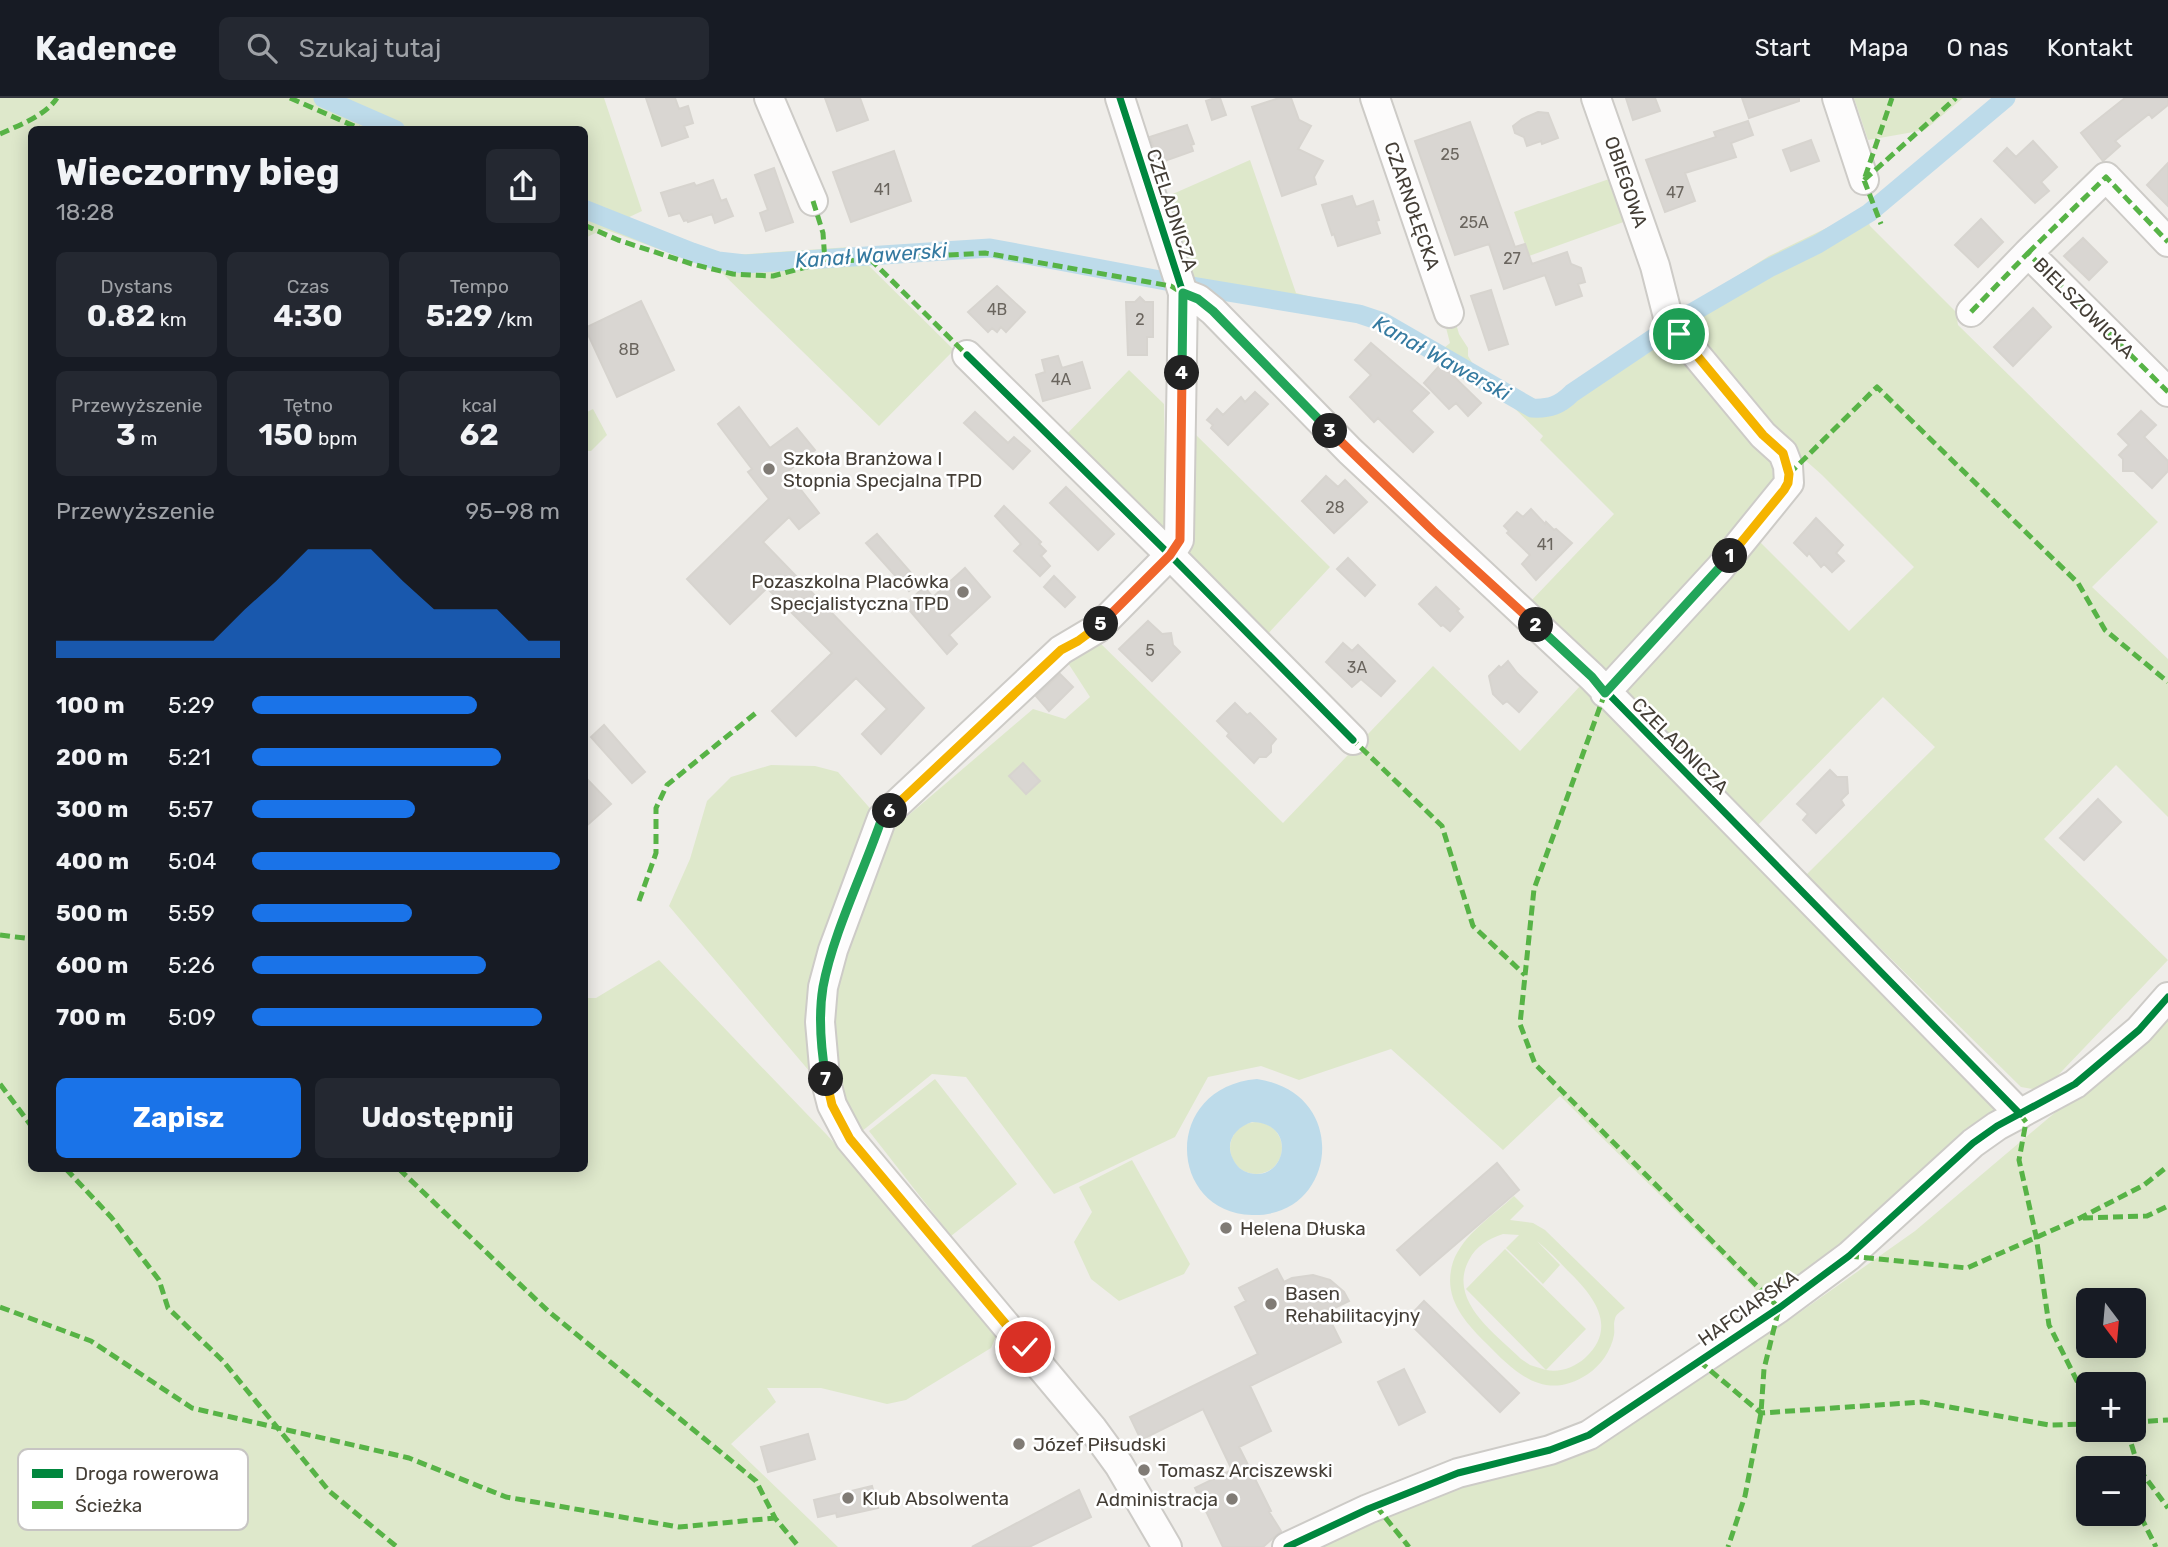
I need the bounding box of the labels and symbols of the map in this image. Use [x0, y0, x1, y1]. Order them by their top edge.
street label: OBIEGOWA [1600, 133, 1652, 231]
street label: CZARNOŁĘCKA [1379, 139, 1445, 274]
house number: 25 [1441, 145, 1459, 164]
street label: CZELADNICZA [1141, 146, 1203, 274]
house number: 41 [874, 180, 890, 199]
house number: 47 [1666, 183, 1684, 202]
house number: 25A [1459, 213, 1489, 232]
water label: Kanał Wawerski [794, 237, 949, 273]
house number: 27 [1503, 249, 1521, 268]
street label: BIELSZOWICKA [2029, 253, 2139, 363]
house number: 4B [987, 300, 1007, 319]
pin [1649, 304, 1709, 364]
house number: 2 [1135, 310, 1145, 329]
water label: Kanał Wawerski [1369, 310, 1516, 406]
house number: 8B [619, 340, 639, 359]
pin: 4 [1164, 356, 1200, 390]
house number: 4A [1051, 370, 1072, 389]
pin: 3 [1312, 414, 1348, 448]
place label: Szkoła Branżowa I Stopnia Specjalna TPD [783, 447, 982, 492]
marker: Szkoła Branżowa I Stopnia Specjalna TPD [761, 461, 777, 477]
house number: 28 [1325, 498, 1345, 517]
house number: 41 [1537, 535, 1553, 554]
pin: 1 [1712, 538, 1748, 574]
place label: Pozaszkolna Placówka Specjalistyczna TPD [751, 570, 949, 615]
marker: Pozaszkolna Placówka Specjalistyczna TPD [955, 584, 971, 600]
pin: 5 [1084, 606, 1118, 642]
pin: 2 [1518, 608, 1554, 642]
house number: 5 [1145, 641, 1155, 660]
house number: 3A [1347, 658, 1367, 677]
street label: CZELADNICZA [1627, 693, 1733, 799]
pin: 6 [872, 794, 908, 828]
pin: 7 [808, 1062, 844, 1096]
place label: Helena Dłuska [1240, 1217, 1366, 1240]
marker: Helena Dłuska [1218, 1220, 1234, 1236]
street label: HAFCIARSKA [1694, 1265, 1802, 1351]
place label: Basen Rehabilitacyjny [1285, 1282, 1420, 1327]
north arrow [2076, 1288, 2146, 1358]
marker: Basen Rehabilitacyjny [1263, 1296, 1279, 1312]
pin [995, 1317, 1055, 1377]
place label: Józef Piłsudski [1033, 1433, 1166, 1456]
marker: Józef Piłsudski [1011, 1436, 1027, 1452]
legend [18, 1449, 248, 1530]
place label: Tomasz Arciszewski [1158, 1459, 1333, 1482]
text: Droga rowerowa [75, 1462, 219, 1485]
marker: Tomasz Arciszewski [1136, 1462, 1152, 1478]
place label: Klub Absolwenta [862, 1487, 1009, 1510]
place label: Administracja [1096, 1488, 1218, 1511]
marker: Klub Absolwenta [840, 1490, 856, 1506]
marker: Administracja [1224, 1491, 1240, 1507]
text: Ścieżka [75, 1494, 142, 1517]

